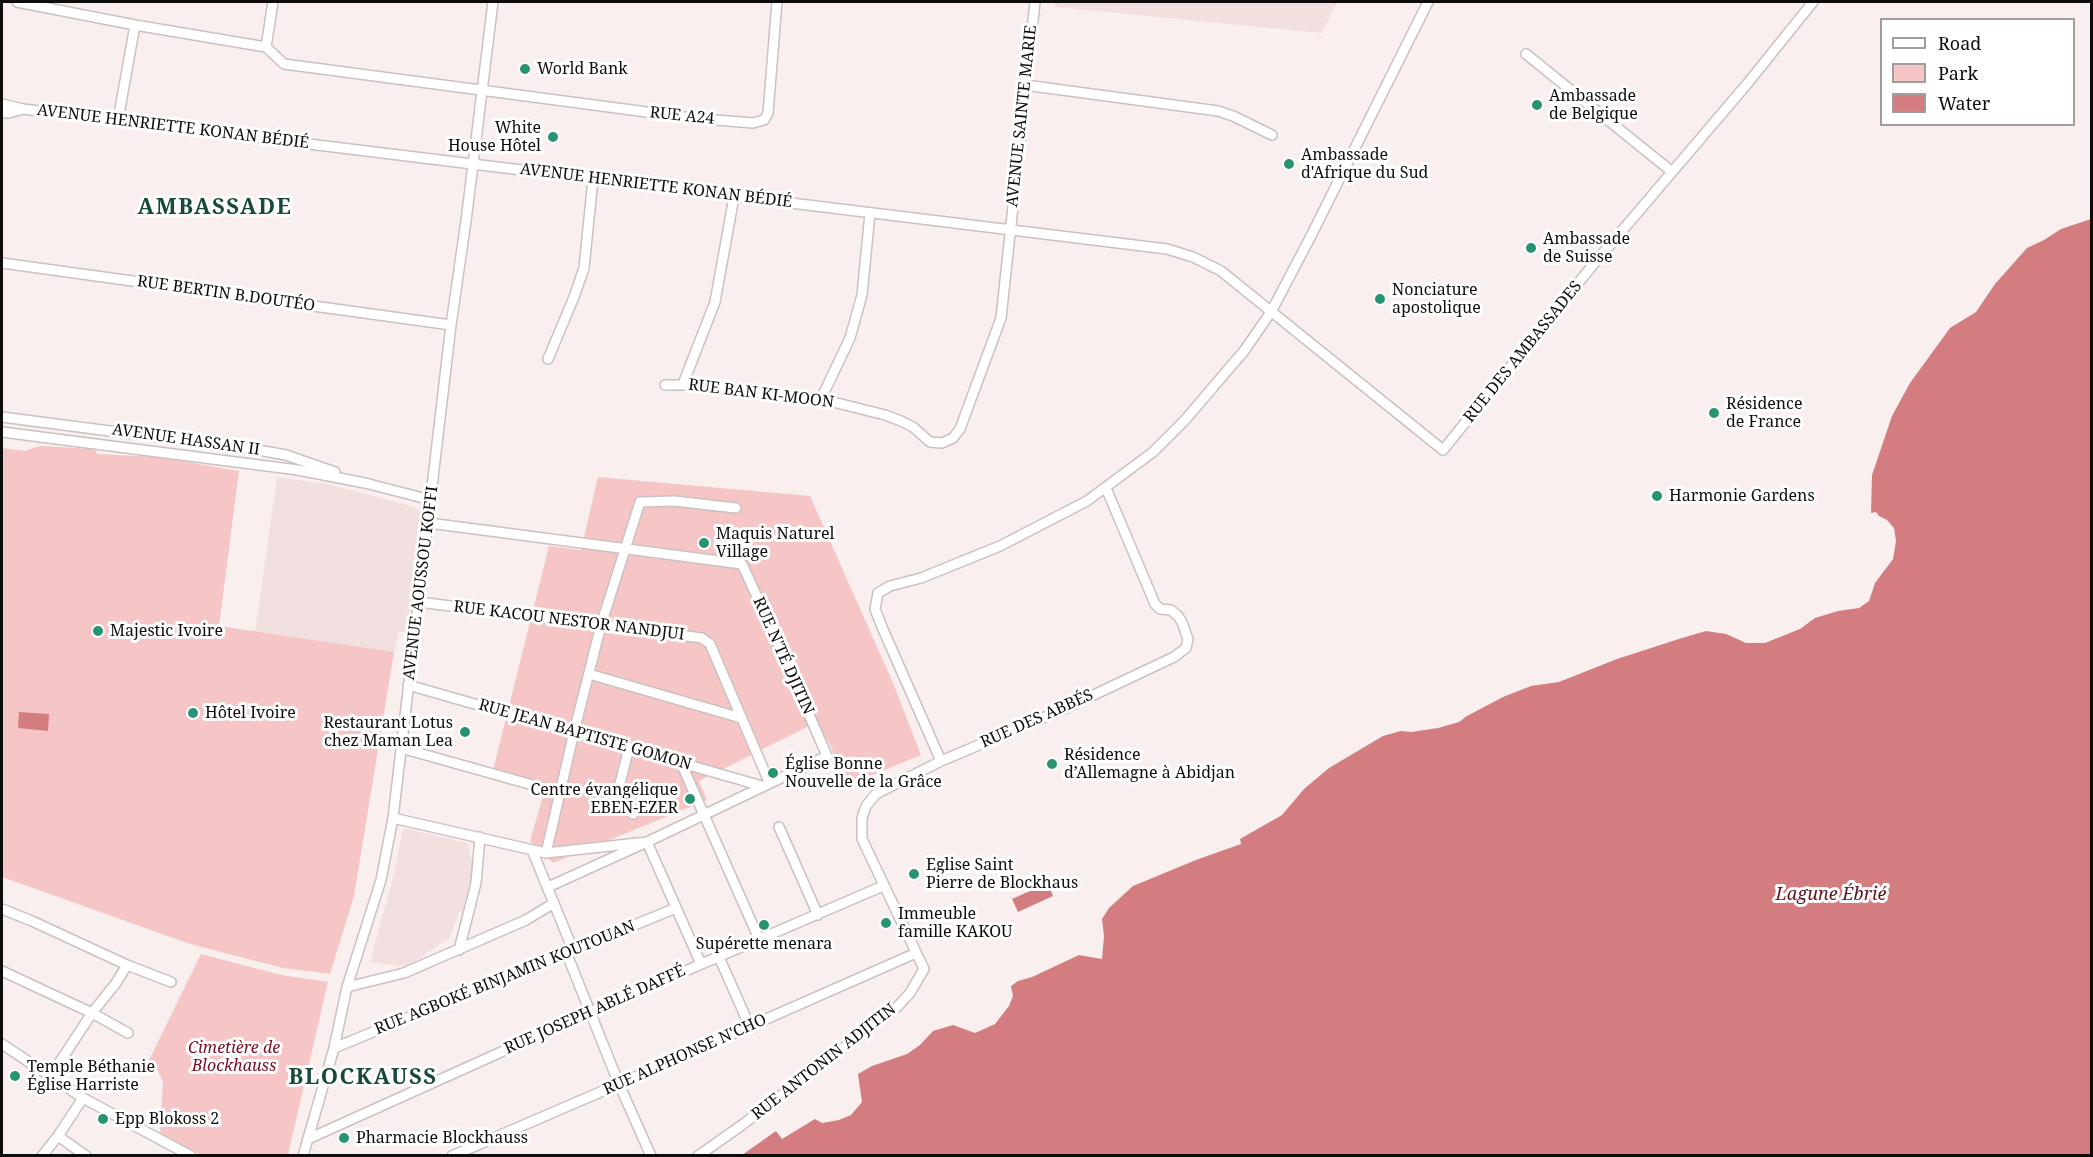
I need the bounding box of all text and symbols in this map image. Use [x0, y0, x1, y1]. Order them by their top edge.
legend [1880, 18, 2075, 126]
street label: AVENUE SAINTE MARIE [1003, 24, 1041, 208]
text: Road [1938, 31, 1981, 55]
place label: World Bank [537, 59, 628, 79]
text: Park [1938, 61, 1978, 85]
marker: World Bank [518, 62, 532, 76]
place label: Ambassade de Belgique [1549, 86, 1638, 124]
text: Water [1938, 91, 1990, 115]
marker: Ambassade de Belgique [1530, 98, 1544, 112]
street label: AVENUE HENRIETTE KONAN BÉDIÉ [36, 101, 310, 153]
street label: RUE A24 [649, 103, 715, 129]
place label: White House Hôtel [448, 118, 541, 156]
marker: White House Hôtel [546, 130, 560, 144]
place label: Ambassade d'Afrique du Sud [1301, 145, 1428, 183]
marker: Ambassade d'Afrique du Sud [1282, 157, 1296, 171]
street label: AVENUE HENRIETTE KONAN BÉDIÉ [519, 160, 793, 212]
district label: AMBASSADE [138, 195, 292, 221]
place label: Ambassade de Suisse [1543, 229, 1630, 267]
marker: Ambassade de Suisse [1524, 241, 1538, 255]
street label: RUE BERTIN B.DOUTÉO [136, 272, 316, 316]
street label: RUE DES AMBASSADES [1460, 277, 1586, 427]
place label: Nonciature apostolique [1392, 280, 1481, 318]
marker: Nonciature apostolique [1373, 292, 1387, 306]
street label: RUE BAN KI-MOON [687, 376, 835, 412]
place label: Résidence de France [1726, 394, 1803, 432]
marker: Résidence de France [1707, 406, 1721, 420]
street label: AVENUE HASSAN II [111, 420, 261, 460]
street label: AVENUE AOUSSOU KOFFI [400, 485, 442, 681]
place label: Harmonie Gardens [1669, 486, 1815, 506]
marker: Harmonie Gardens [1650, 489, 1664, 503]
place label: Maquis Naturel Village [716, 524, 835, 562]
marker: Maquis Naturel Village [697, 536, 711, 550]
street label: RUE N'TÉ DJITIN [748, 594, 818, 718]
street label: RUE KACOU NESTOR NANDJUI [453, 597, 685, 645]
place label: Majestic Ivoire [110, 621, 223, 641]
marker: Majestic Ivoire [91, 624, 105, 638]
street label: RUE DES ABBÉS [978, 686, 1096, 752]
street label: RUE JEAN BAPTISTE GOMON [476, 695, 694, 775]
place label: Hôtel Ivoire [205, 703, 296, 723]
marker: Hôtel Ivoire [186, 706, 200, 720]
place label: Restaurant Lotus chez Maman Lea [323, 713, 453, 751]
marker: Restaurant Lotus chez Maman Lea [458, 725, 472, 739]
place label: Résidence d’Allemagne à Abidjan [1064, 745, 1235, 783]
place label: Église Bonne Nouvelle de la Grâce [785, 754, 942, 792]
marker: Résidence d’Allemagne à Abidjan [1045, 757, 1059, 771]
marker: Église Bonne Nouvelle de la Grâce [766, 766, 780, 780]
place label: Centre évangélique EBEN-EZER [530, 780, 678, 818]
marker: Centre évangélique EBEN-EZER [683, 792, 697, 806]
place label: Eglise Saint Pierre de Blockhaus [926, 855, 1078, 893]
marker: Eglise Saint Pierre de Blockhaus [907, 867, 921, 881]
water label: Lagune Ébrié [1776, 884, 1886, 906]
place label: Immeuble famille KAKOU [898, 904, 1012, 942]
marker: Immeuble famille KAKOU [879, 916, 893, 930]
street label: RUE AGBOKÉ BINJAMIN KOUTOUAN [372, 917, 638, 1039]
marker: Supérette menara [757, 918, 771, 932]
place label: Supérette menara [696, 934, 832, 954]
street label: RUE JOSEPH ABLÉ DAFFÉ [502, 961, 688, 1059]
street label: RUE ANTONIN ADJITIN [748, 1000, 900, 1124]
street label: RUE ALPHONSE N'CHO [600, 1010, 770, 1100]
park label: Cimetière de Blockhauss [188, 1038, 280, 1076]
place label: Temple Béthanie Église Harriste [27, 1057, 155, 1095]
district label: BLOCKAUSS [289, 1065, 437, 1091]
marker: Temple Béthanie Église Harriste [8, 1069, 22, 1083]
place label: Epp Blokoss 2 [115, 1109, 219, 1129]
marker: Epp Blokoss 2 [96, 1112, 110, 1126]
place label: Pharmacie Blockhauss [356, 1128, 528, 1148]
marker: Pharmacie Blockhauss [337, 1131, 351, 1145]

